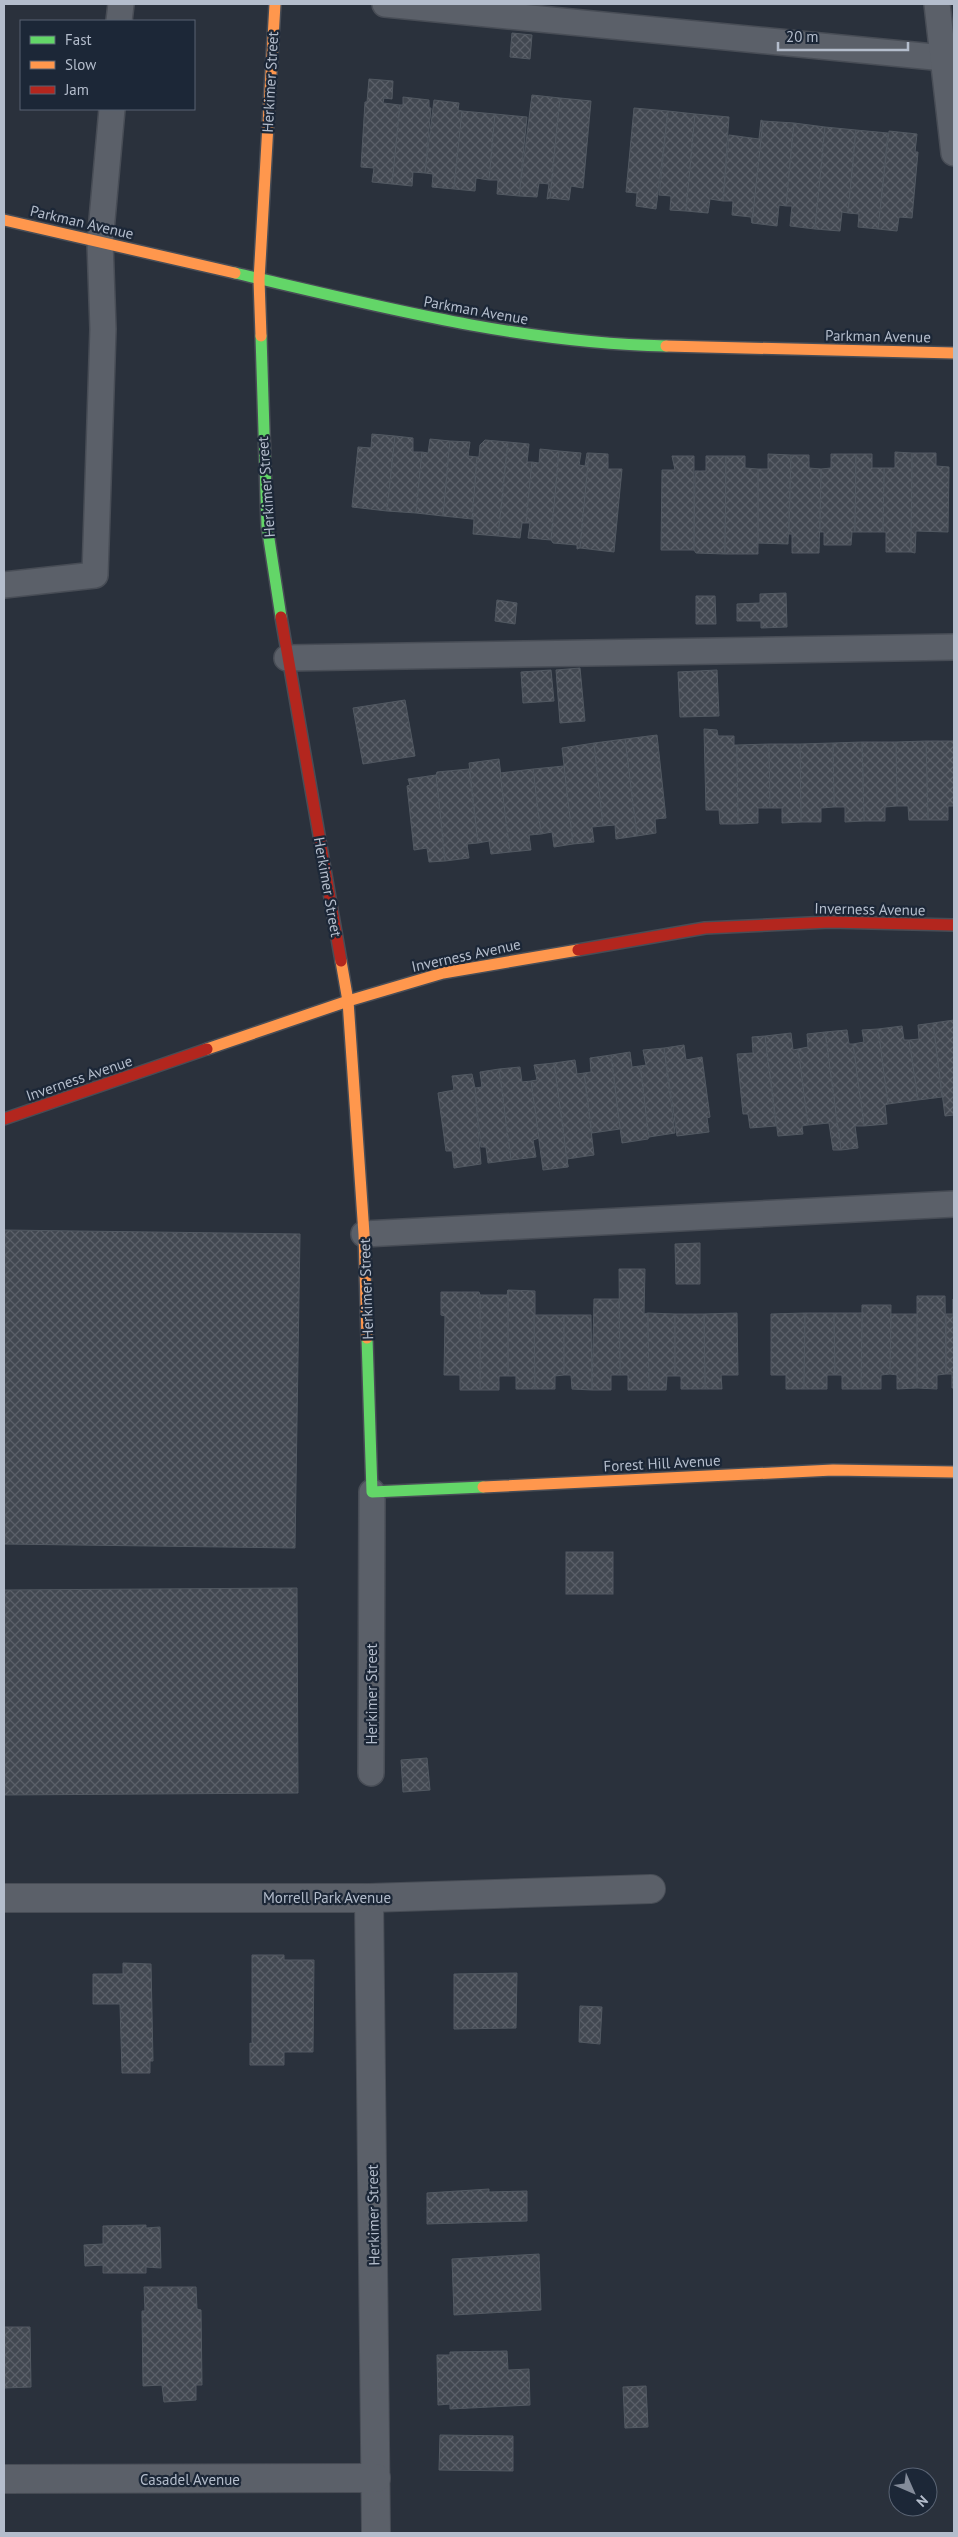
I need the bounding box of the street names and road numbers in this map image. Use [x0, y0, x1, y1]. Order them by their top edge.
street label: Herkimer Street [258, 31, 282, 133]
street label: Parkman Avenue [28, 201, 136, 243]
street label: Parkman Avenue [422, 291, 530, 329]
street label: Parkman Avenue [825, 326, 931, 346]
street label: Herkimer Street [253, 436, 279, 538]
street label: Herkimer Street [310, 836, 346, 938]
street label: Inverness Avenue [814, 899, 926, 919]
street label: Inverness Avenue [410, 934, 522, 976]
street label: Inverness Avenue [23, 1051, 135, 1105]
street label: Herkimer Street [355, 1238, 377, 1340]
street label: Forest Hill Avenue [603, 1450, 721, 1476]
street label: Herkimer Street [362, 1643, 381, 1745]
street label: Morrell Park Avenue [263, 1888, 391, 1907]
street label: Herkimer Street [363, 2164, 383, 2266]
street label: Casadel Avenue [140, 2470, 240, 2489]

